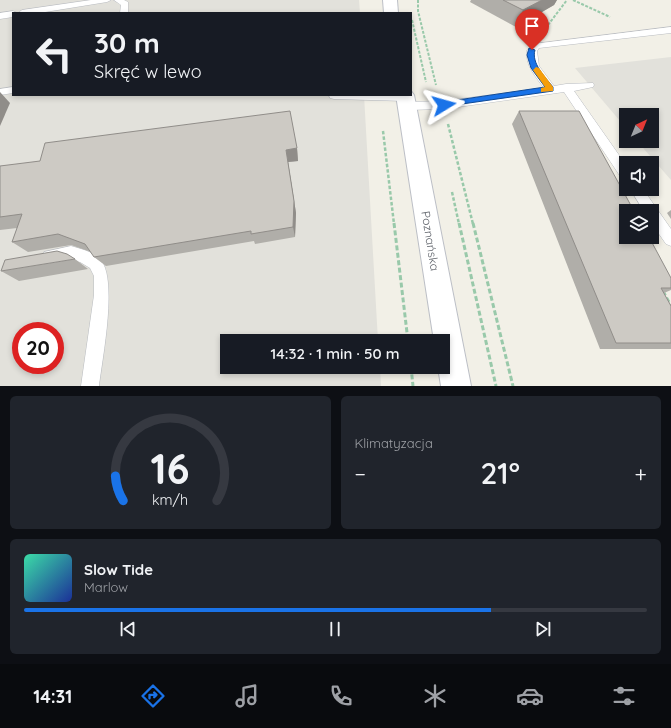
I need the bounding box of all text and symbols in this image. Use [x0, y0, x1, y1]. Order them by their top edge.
pin [515, 9, 549, 50]
icon: arrive [521, 15, 543, 37]
text: 30 m [94, 25, 160, 60]
icon: left [28, 28, 80, 80]
text: Skręć w lewo [94, 60, 202, 83]
position arrow [423, 84, 465, 126]
north arrow [619, 108, 659, 148]
map controls [619, 108, 659, 244]
button: sound [619, 156, 659, 196]
button: layers [619, 204, 659, 244]
street label: Poznańska [418, 210, 443, 272]
speed limit sign: 20 [12, 322, 64, 374]
text: 14:32 · 1 min · 50 m [271, 344, 399, 363]
text: Klimatyzacja [355, 435, 433, 451]
text: 16 [151, 441, 190, 493]
text: 21° [480, 454, 520, 492]
text: − [355, 460, 366, 488]
text: + [635, 460, 647, 488]
text: km/h [152, 490, 188, 508]
text: Slow Tide [84, 560, 153, 579]
text: Marlow [84, 579, 128, 595]
icon: previous [117, 618, 139, 640]
icon: pause [324, 618, 346, 640]
icon: next [532, 618, 554, 640]
icon: directions [139, 682, 167, 710]
icon: music [233, 682, 261, 710]
icon: phone [327, 682, 355, 710]
icon: climate [421, 682, 449, 710]
icon: car [516, 682, 544, 710]
icon: filters [610, 682, 638, 710]
text: 14:31 [33, 685, 72, 708]

